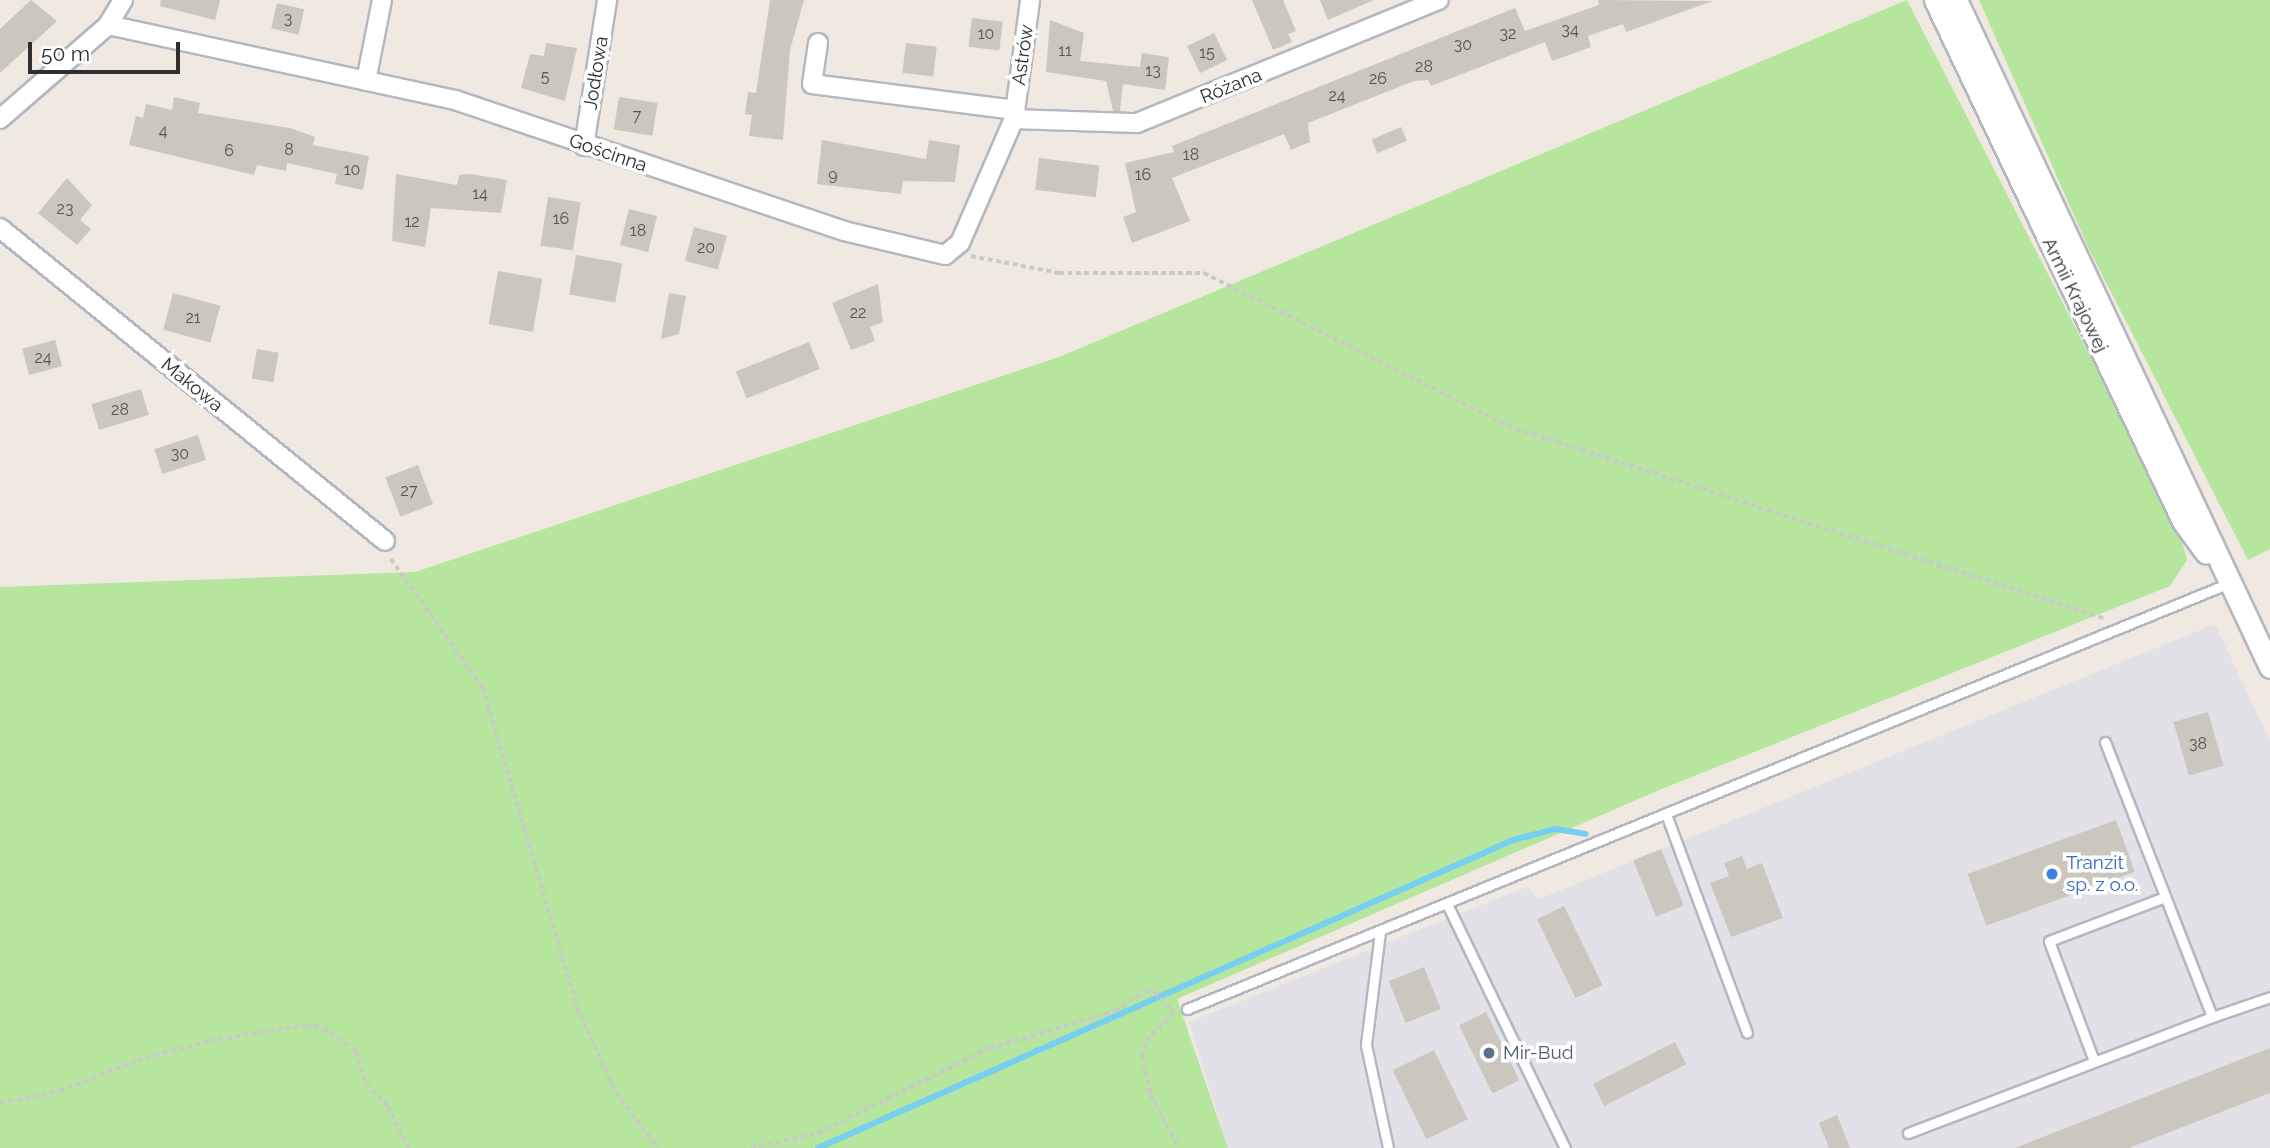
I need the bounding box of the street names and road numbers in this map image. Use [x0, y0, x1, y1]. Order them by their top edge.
street label: Astrów [1007, 23, 1039, 87]
street label: Jodłowa [579, 35, 613, 111]
street label: Różana [1197, 63, 1265, 109]
street label: Gościnna [566, 129, 650, 177]
street label: Armii Krajowej [2037, 234, 2113, 356]
street label: Makowa [156, 353, 228, 417]

